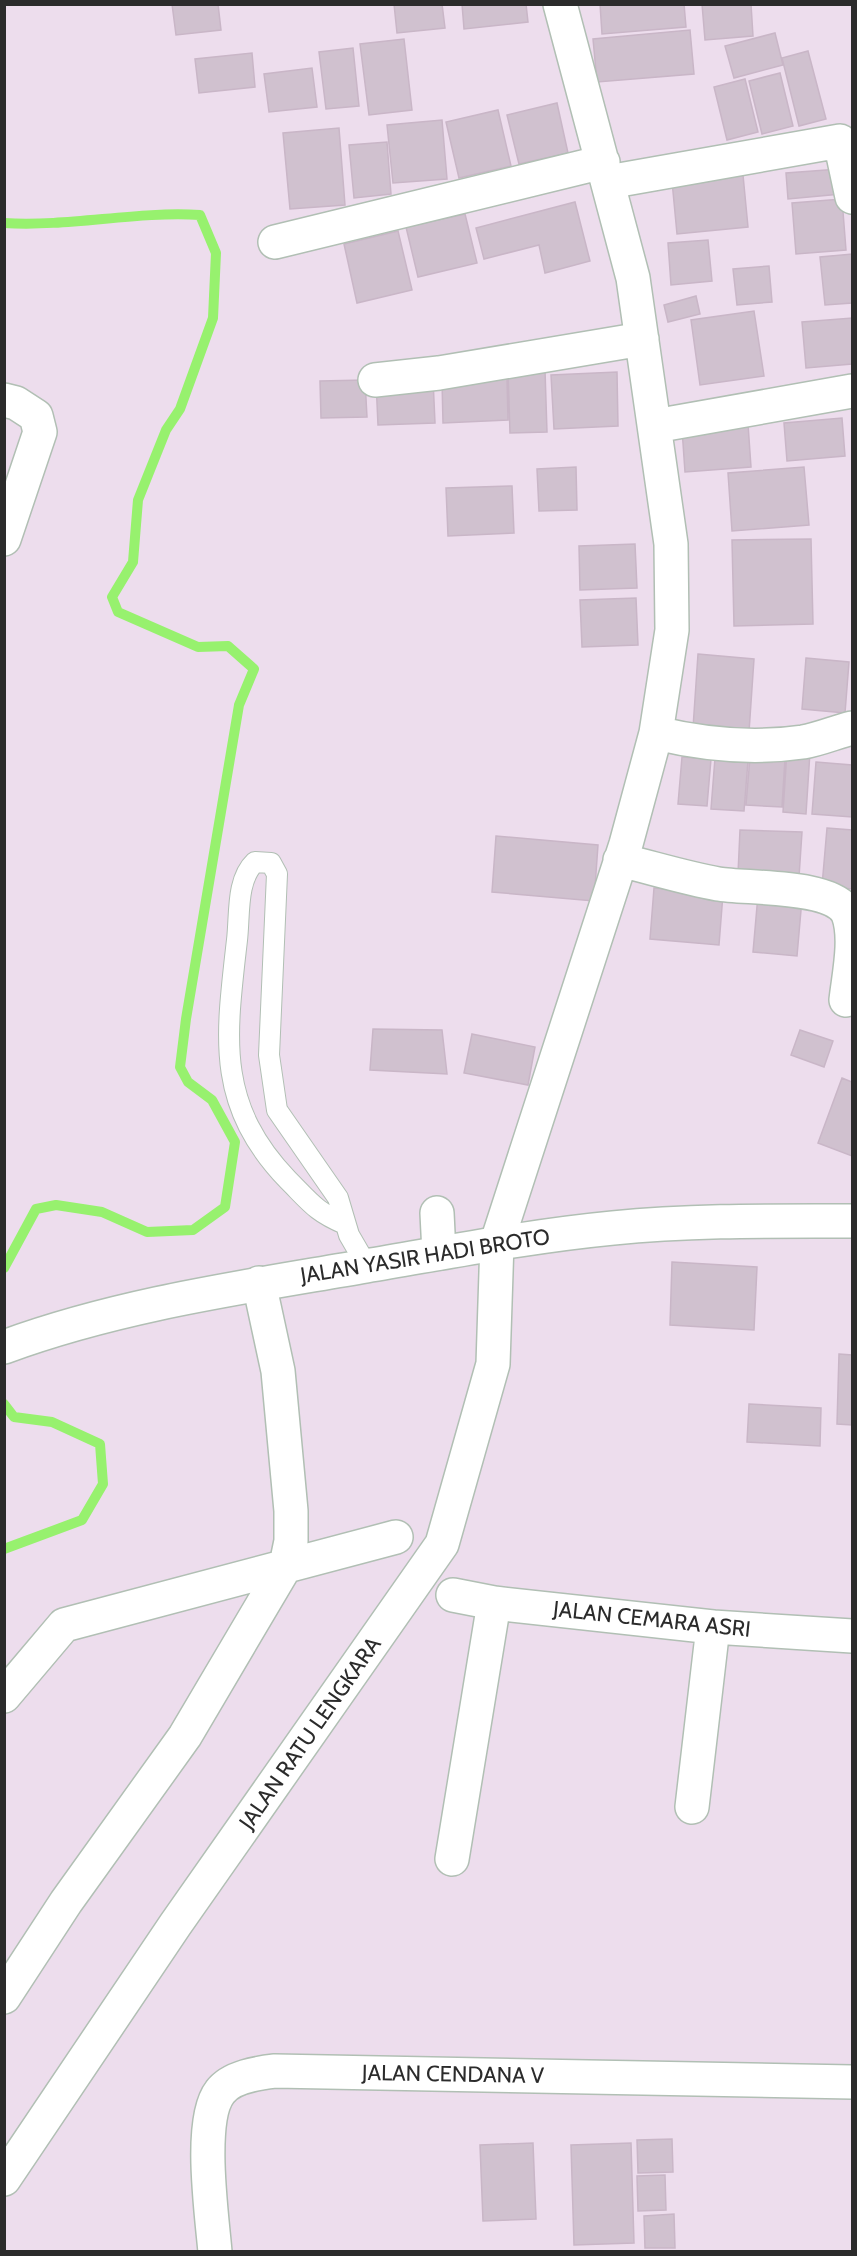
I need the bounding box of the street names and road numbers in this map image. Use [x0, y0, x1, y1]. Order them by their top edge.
street label: JALAN YASIR HADI BROTO [297, 1223, 552, 1289]
street label: JALAN CEMARA ASRI [551, 1595, 752, 1643]
street label: JALAN RATU LENGKARA [233, 1631, 387, 1835]
street label: JALAN CENDANA V [361, 2059, 545, 2089]

